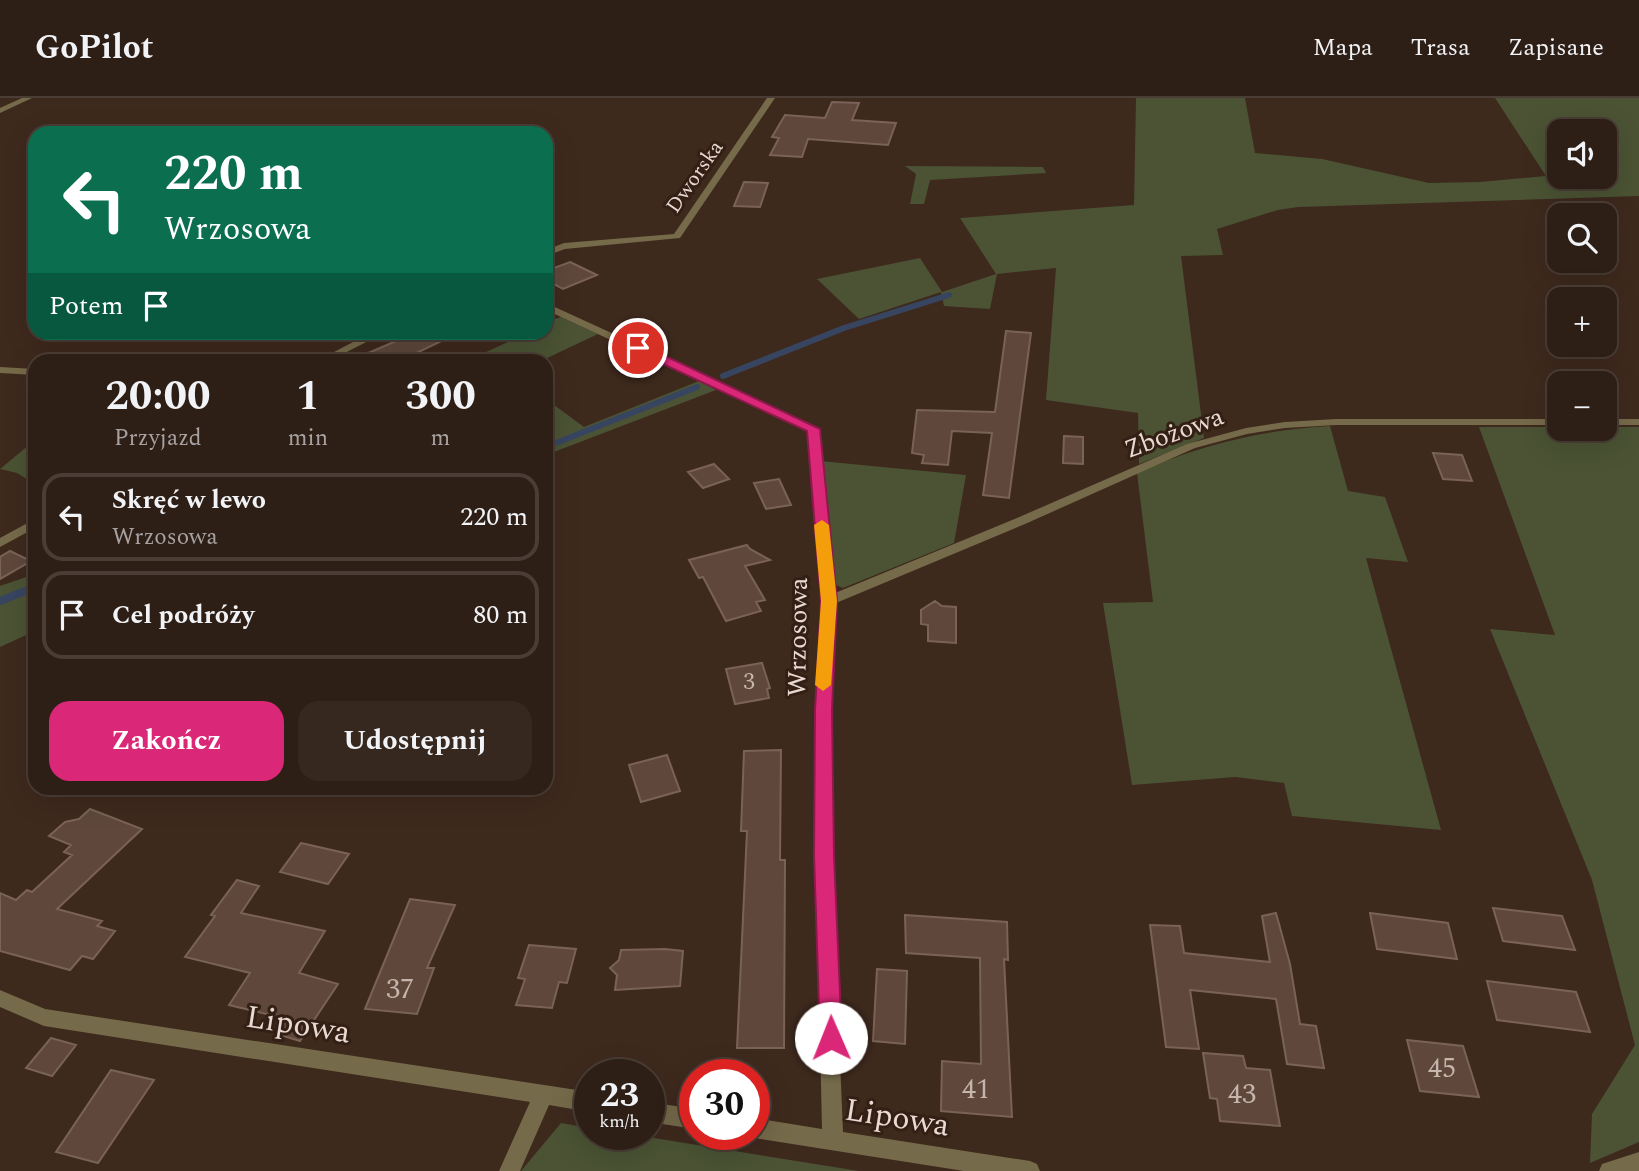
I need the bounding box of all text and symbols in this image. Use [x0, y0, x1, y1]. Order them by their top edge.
text: GoPilot [35, 23, 154, 73]
text: Mapa [1313, 30, 1373, 66]
text: Trasa [1411, 30, 1470, 66]
text: Zapisane [1508, 30, 1604, 66]
map controls [1547, 119, 1617, 441]
button: sound [1547, 119, 1617, 189]
street label: Dworska [658, 133, 732, 220]
text: 220 m [164, 137, 303, 212]
icon: left [49, 154, 140, 245]
button: search [1547, 203, 1617, 273]
text: Wrzosowa [164, 205, 311, 254]
text: Potem [49, 286, 123, 326]
icon: arrive [137, 287, 175, 325]
button: + [1547, 287, 1617, 357]
pin [608, 318, 668, 378]
icon: arrive [619, 329, 657, 367]
text: 20:00 [105, 365, 211, 428]
text: 1 [296, 365, 320, 428]
text: 300 [405, 365, 476, 428]
button: − [1547, 371, 1617, 441]
street label: Zbożowa [1119, 396, 1230, 469]
text: Przyjazd [114, 421, 202, 456]
text: min [288, 421, 328, 456]
text: m [431, 421, 450, 456]
text: Skręć w lewo [112, 480, 266, 520]
text: 220 m [460, 497, 528, 537]
icon: left [53, 498, 91, 536]
text: Wrzosowa [112, 520, 218, 555]
street label: Wrzosowa [777, 577, 819, 697]
text: Cel podróży [112, 595, 254, 635]
text: 80 m [473, 595, 528, 635]
icon: arrive [53, 596, 91, 634]
house number: 3 [743, 665, 755, 700]
button: Zakończ [49, 701, 284, 781]
button: Udostępnij [298, 701, 532, 781]
house number: 37 [386, 968, 414, 1011]
street label: Lipowa [242, 993, 354, 1058]
position arrow [794, 1001, 868, 1075]
house number: 45 [1428, 1047, 1456, 1090]
speed limit sign: 30 [679, 1059, 770, 1150]
house number: 41 [962, 1068, 990, 1111]
text: 23 [600, 1069, 639, 1122]
house number: 43 [1228, 1073, 1256, 1116]
street label: Lipowa [841, 1086, 953, 1151]
text: km/h [599, 1108, 640, 1135]

